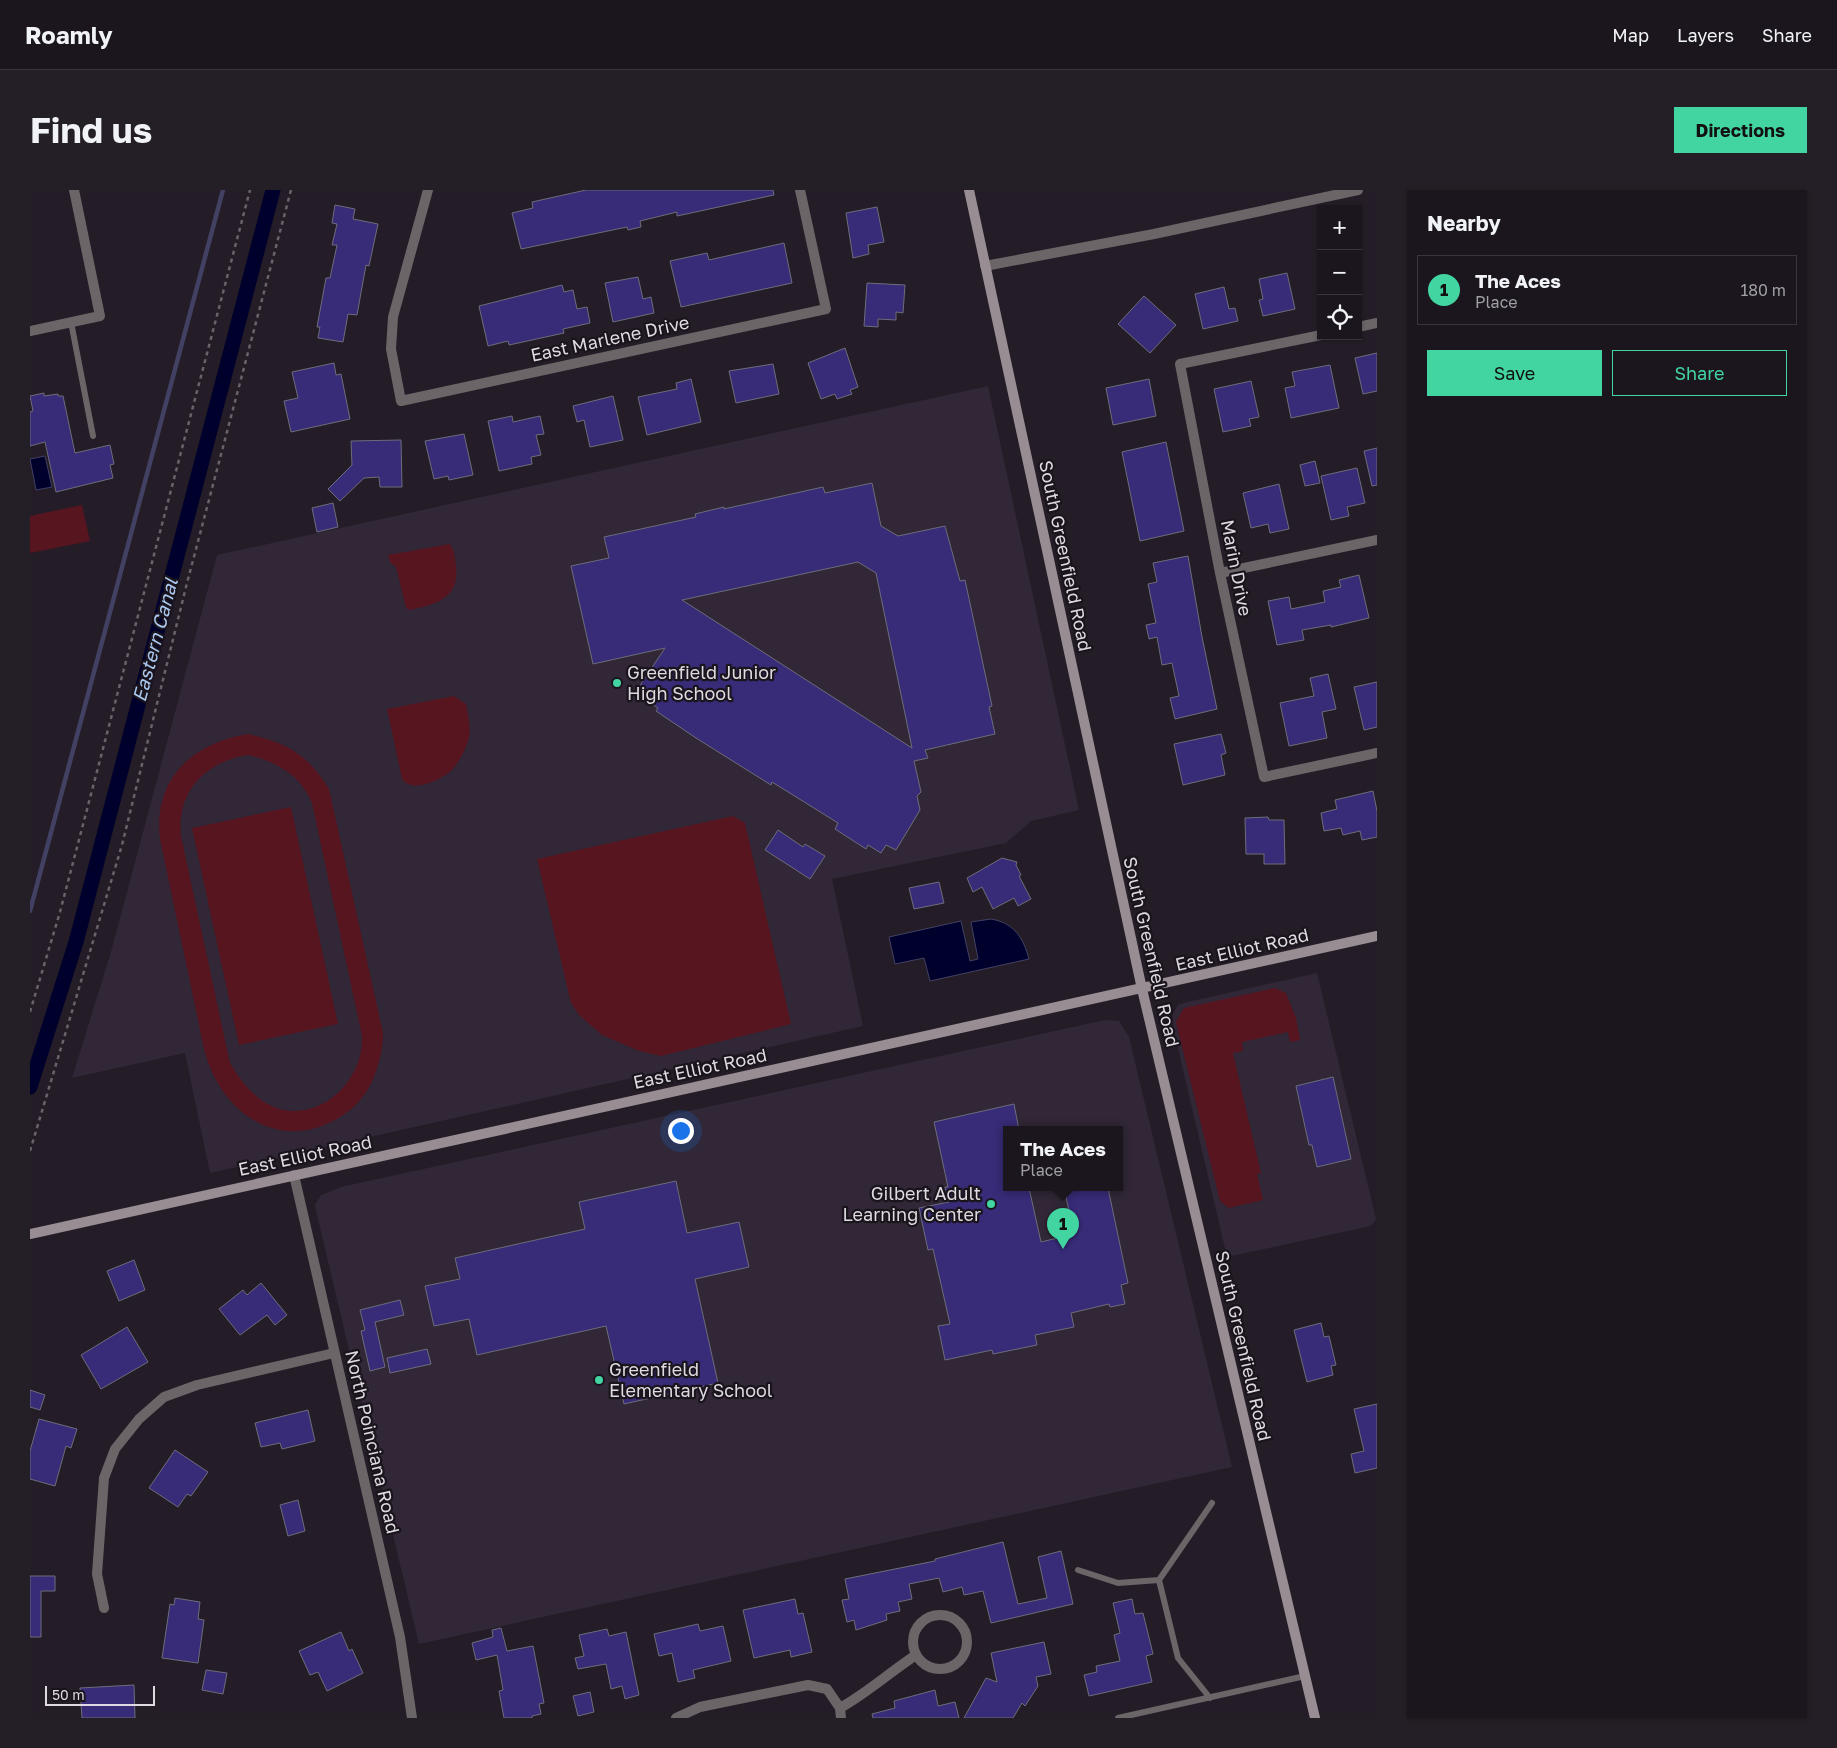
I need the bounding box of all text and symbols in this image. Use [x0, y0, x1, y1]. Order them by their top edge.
text: Roamly [25, 20, 113, 49]
text: Map [1612, 24, 1649, 46]
text: Layers [1677, 24, 1734, 46]
text: Share [1762, 24, 1812, 46]
button: Directions [1674, 107, 1807, 153]
text: Find us [30, 109, 152, 151]
map controls [1317, 205, 1362, 340]
button: + [1317, 205, 1362, 250]
text: Nearby [1427, 210, 1501, 236]
button: − [1317, 250, 1362, 295]
text: The Aces [1475, 269, 1561, 292]
text: 1 [1440, 280, 1448, 300]
text: 180 m [1740, 280, 1786, 300]
text: Place [1475, 292, 1518, 312]
button: locate [1317, 295, 1362, 340]
street label: East Marlene Drive [529, 310, 691, 366]
button: Save [1427, 350, 1602, 396]
button: Share [1612, 350, 1787, 396]
street label: South Greenfield Road [1035, 458, 1097, 653]
street label: Marin Drive [1217, 518, 1257, 618]
water label: Eastern Canal [127, 575, 182, 704]
place label: Greenfield Junior High School [627, 661, 776, 704]
marker: Greenfield Junior High School [611, 677, 623, 689]
street label: South Greenfield Road [1119, 855, 1185, 1049]
street label: East Elliot Road [1173, 923, 1311, 975]
street label: East Elliot Road [631, 1043, 769, 1093]
your location [668, 1118, 694, 1144]
popup [1003, 1126, 1123, 1191]
street label: East Elliot Road [236, 1130, 374, 1180]
text: The Aces [1020, 1137, 1106, 1160]
text: Place [1020, 1160, 1063, 1180]
place label: Gilbert Adult Learning Center [843, 1182, 981, 1225]
marker: Gilbert Adult Learning Center [985, 1198, 997, 1210]
pin: 1 [1047, 1208, 1079, 1249]
street label: South Greenfield Road [1211, 1249, 1277, 1443]
street label: North Poinciana Road [341, 1348, 405, 1536]
place label: Greenfield Elementary School [609, 1358, 773, 1401]
marker: Greenfield Elementary School [593, 1374, 605, 1386]
scale bar [45, 1683, 155, 1706]
text: 50 m [52, 1686, 85, 1703]

